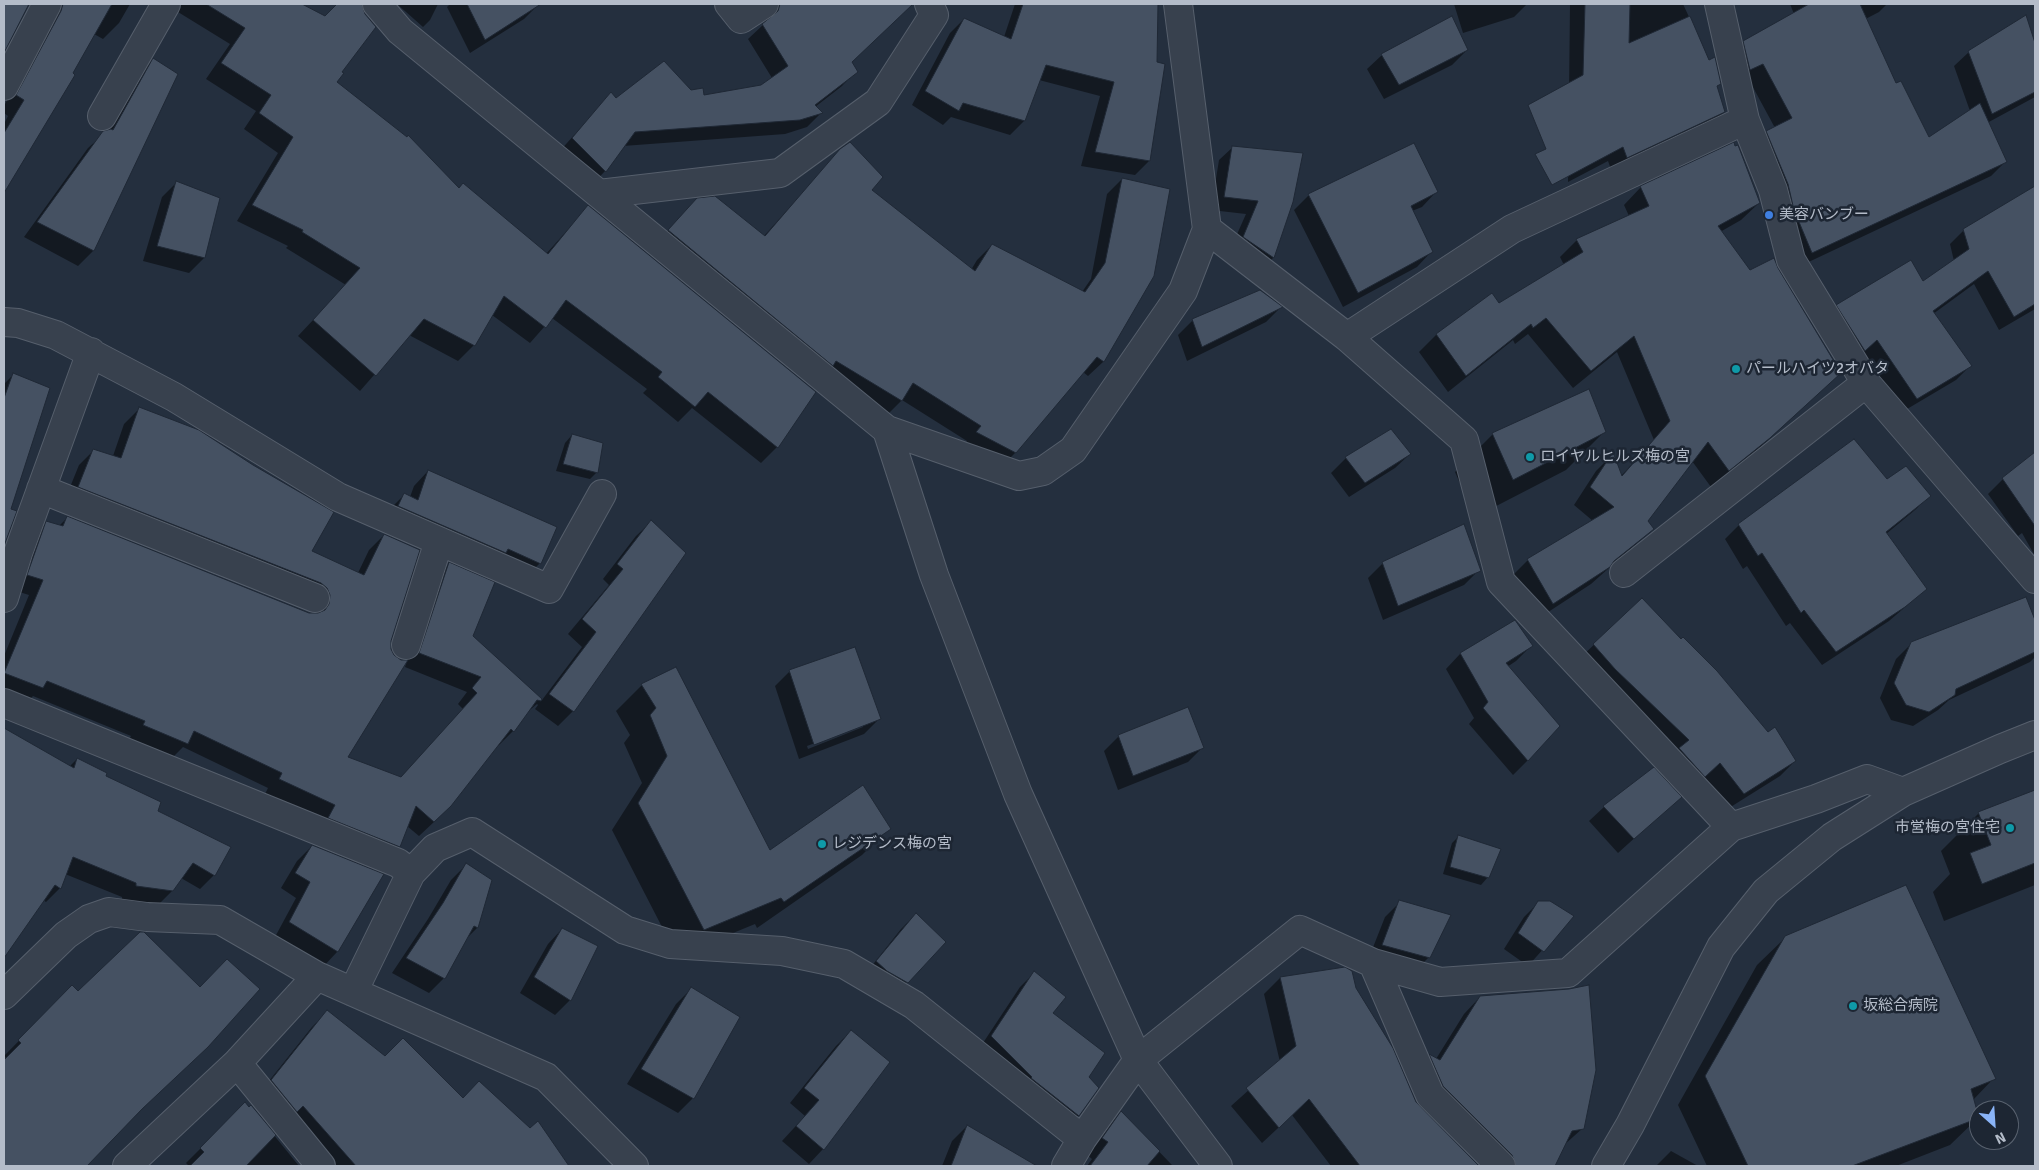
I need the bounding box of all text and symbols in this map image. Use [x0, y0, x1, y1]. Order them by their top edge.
place label: 美容バンブー [1779, 206, 1869, 224]
marker: 美容バンブー [1763, 209, 1775, 221]
place label: パールハイツ2オバタ [1746, 360, 1889, 378]
marker: パールハイツ2オバタ [1730, 363, 1742, 375]
place label: ロイヤルヒルズ梅の宮 [1540, 448, 1690, 466]
marker: ロイヤルヒルズ梅の宮 [1524, 451, 1536, 463]
place label: 市営梅の宮住宅 [1895, 819, 2000, 837]
marker: 市営梅の宮住宅 [2004, 822, 2016, 834]
place label: レジデンス梅の宮 [832, 835, 952, 853]
marker: レジデンス梅の宮 [816, 838, 828, 850]
place label: 坂総合病院 [1863, 997, 1938, 1015]
marker: 坂総合病院 [1847, 1000, 1859, 1012]
north arrow [1969, 1100, 2019, 1150]
text: N [1992, 1128, 2008, 1148]

